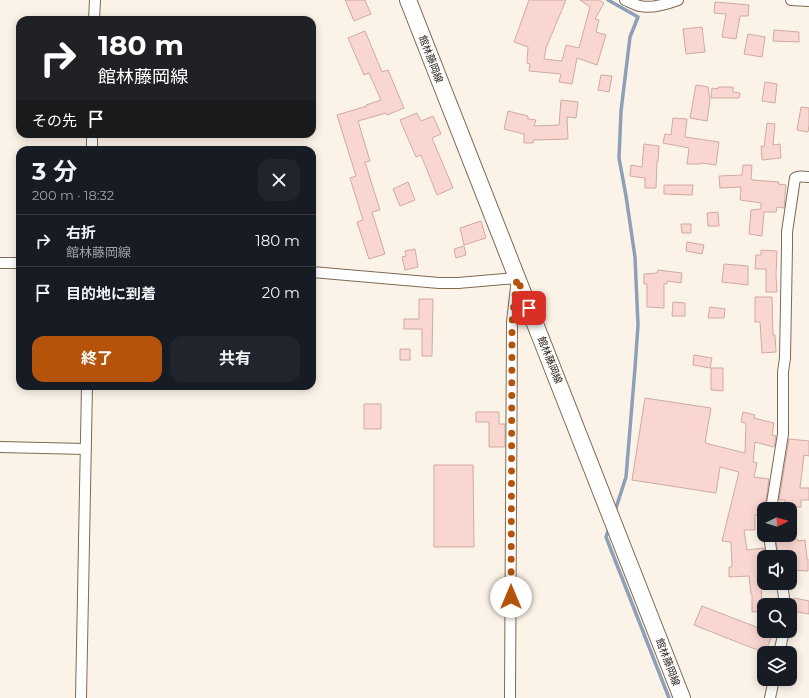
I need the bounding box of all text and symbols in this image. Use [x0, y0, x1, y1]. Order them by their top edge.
text: 180 m [98, 28, 184, 62]
icon: right [32, 32, 84, 84]
street label: 館林藤岡線 [416, 33, 446, 85]
text: 館林藤岡線 [98, 66, 188, 88]
icon: arrive [85, 108, 107, 130]
text: その先 [32, 111, 77, 130]
text: 3 分 [32, 157, 77, 186]
button: close [258, 159, 300, 201]
text: 200 m · 18:32 [32, 187, 114, 203]
text: 右折 [66, 223, 96, 242]
icon: right [32, 230, 54, 252]
text: 180 m [255, 231, 300, 250]
text: 館林藤岡線 [66, 244, 131, 260]
icon: arrive [32, 282, 54, 304]
text: 20 m [262, 283, 300, 302]
text: 目的地に到着 [66, 284, 156, 303]
pin [512, 291, 546, 325]
icon: arrive [518, 297, 540, 319]
street label: 館林藤岡線 [535, 334, 565, 386]
button: 終了 [32, 336, 162, 382]
button: 共有 [170, 336, 300, 382]
north arrow [757, 502, 797, 542]
map controls [757, 502, 797, 686]
button: sound [757, 550, 797, 590]
position arrow [490, 576, 532, 618]
button: search [757, 598, 797, 638]
street label: 館林藤岡線 [653, 636, 683, 688]
button: layers [757, 646, 797, 686]

